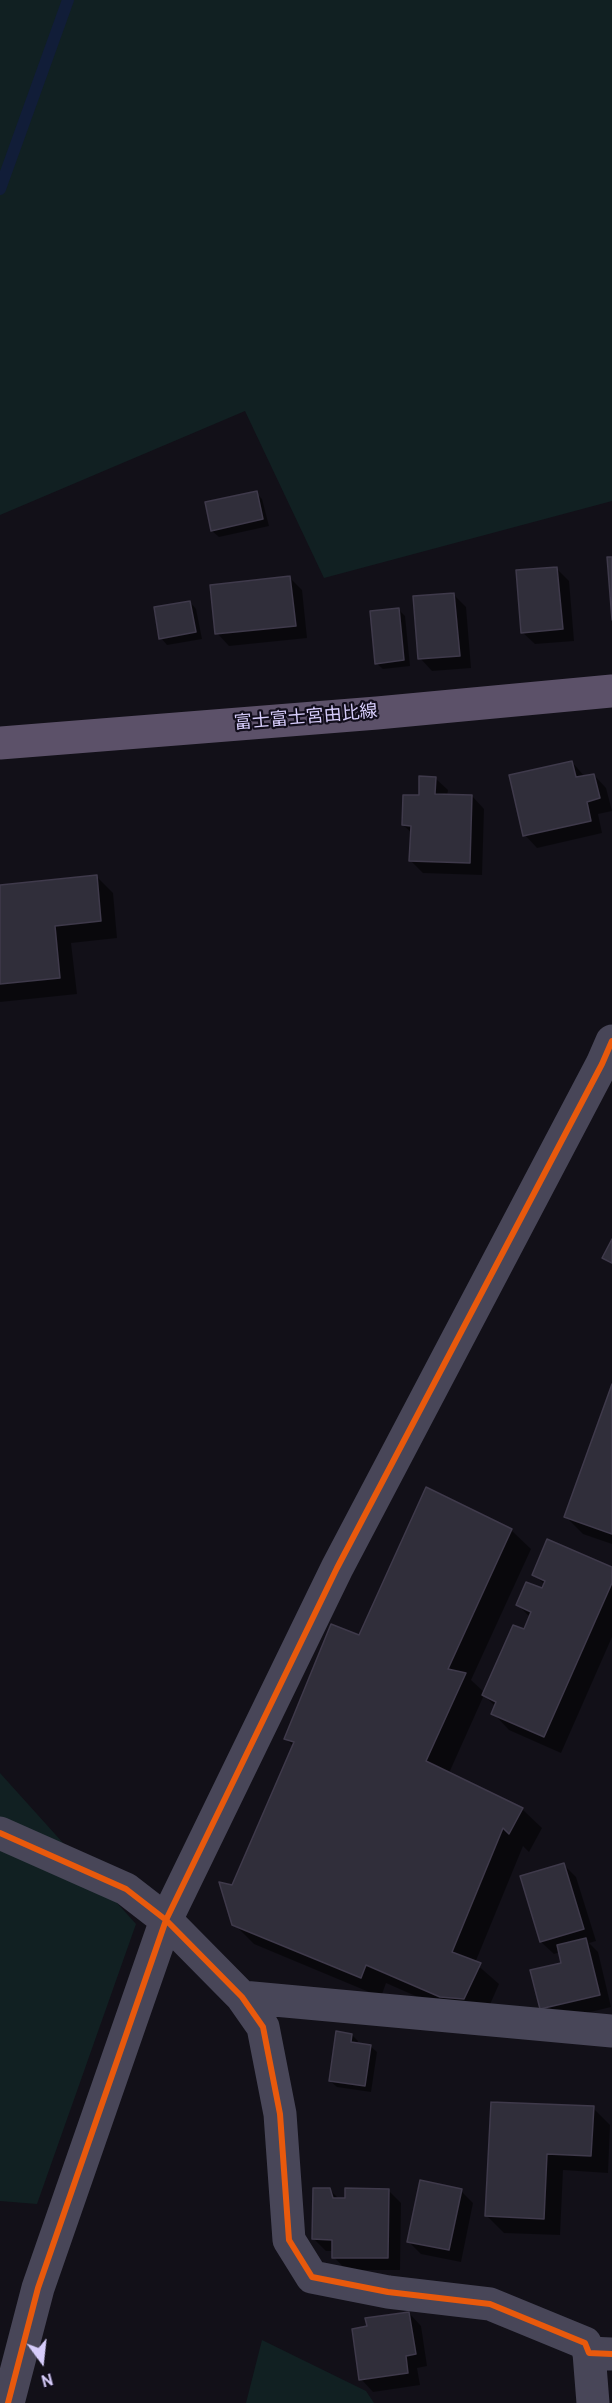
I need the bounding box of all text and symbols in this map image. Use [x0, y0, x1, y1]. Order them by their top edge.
street label: 富士富士宮由比線 [233, 702, 379, 736]
north arrow [12, 2331, 72, 2391]
text: N [39, 2367, 55, 2390]

